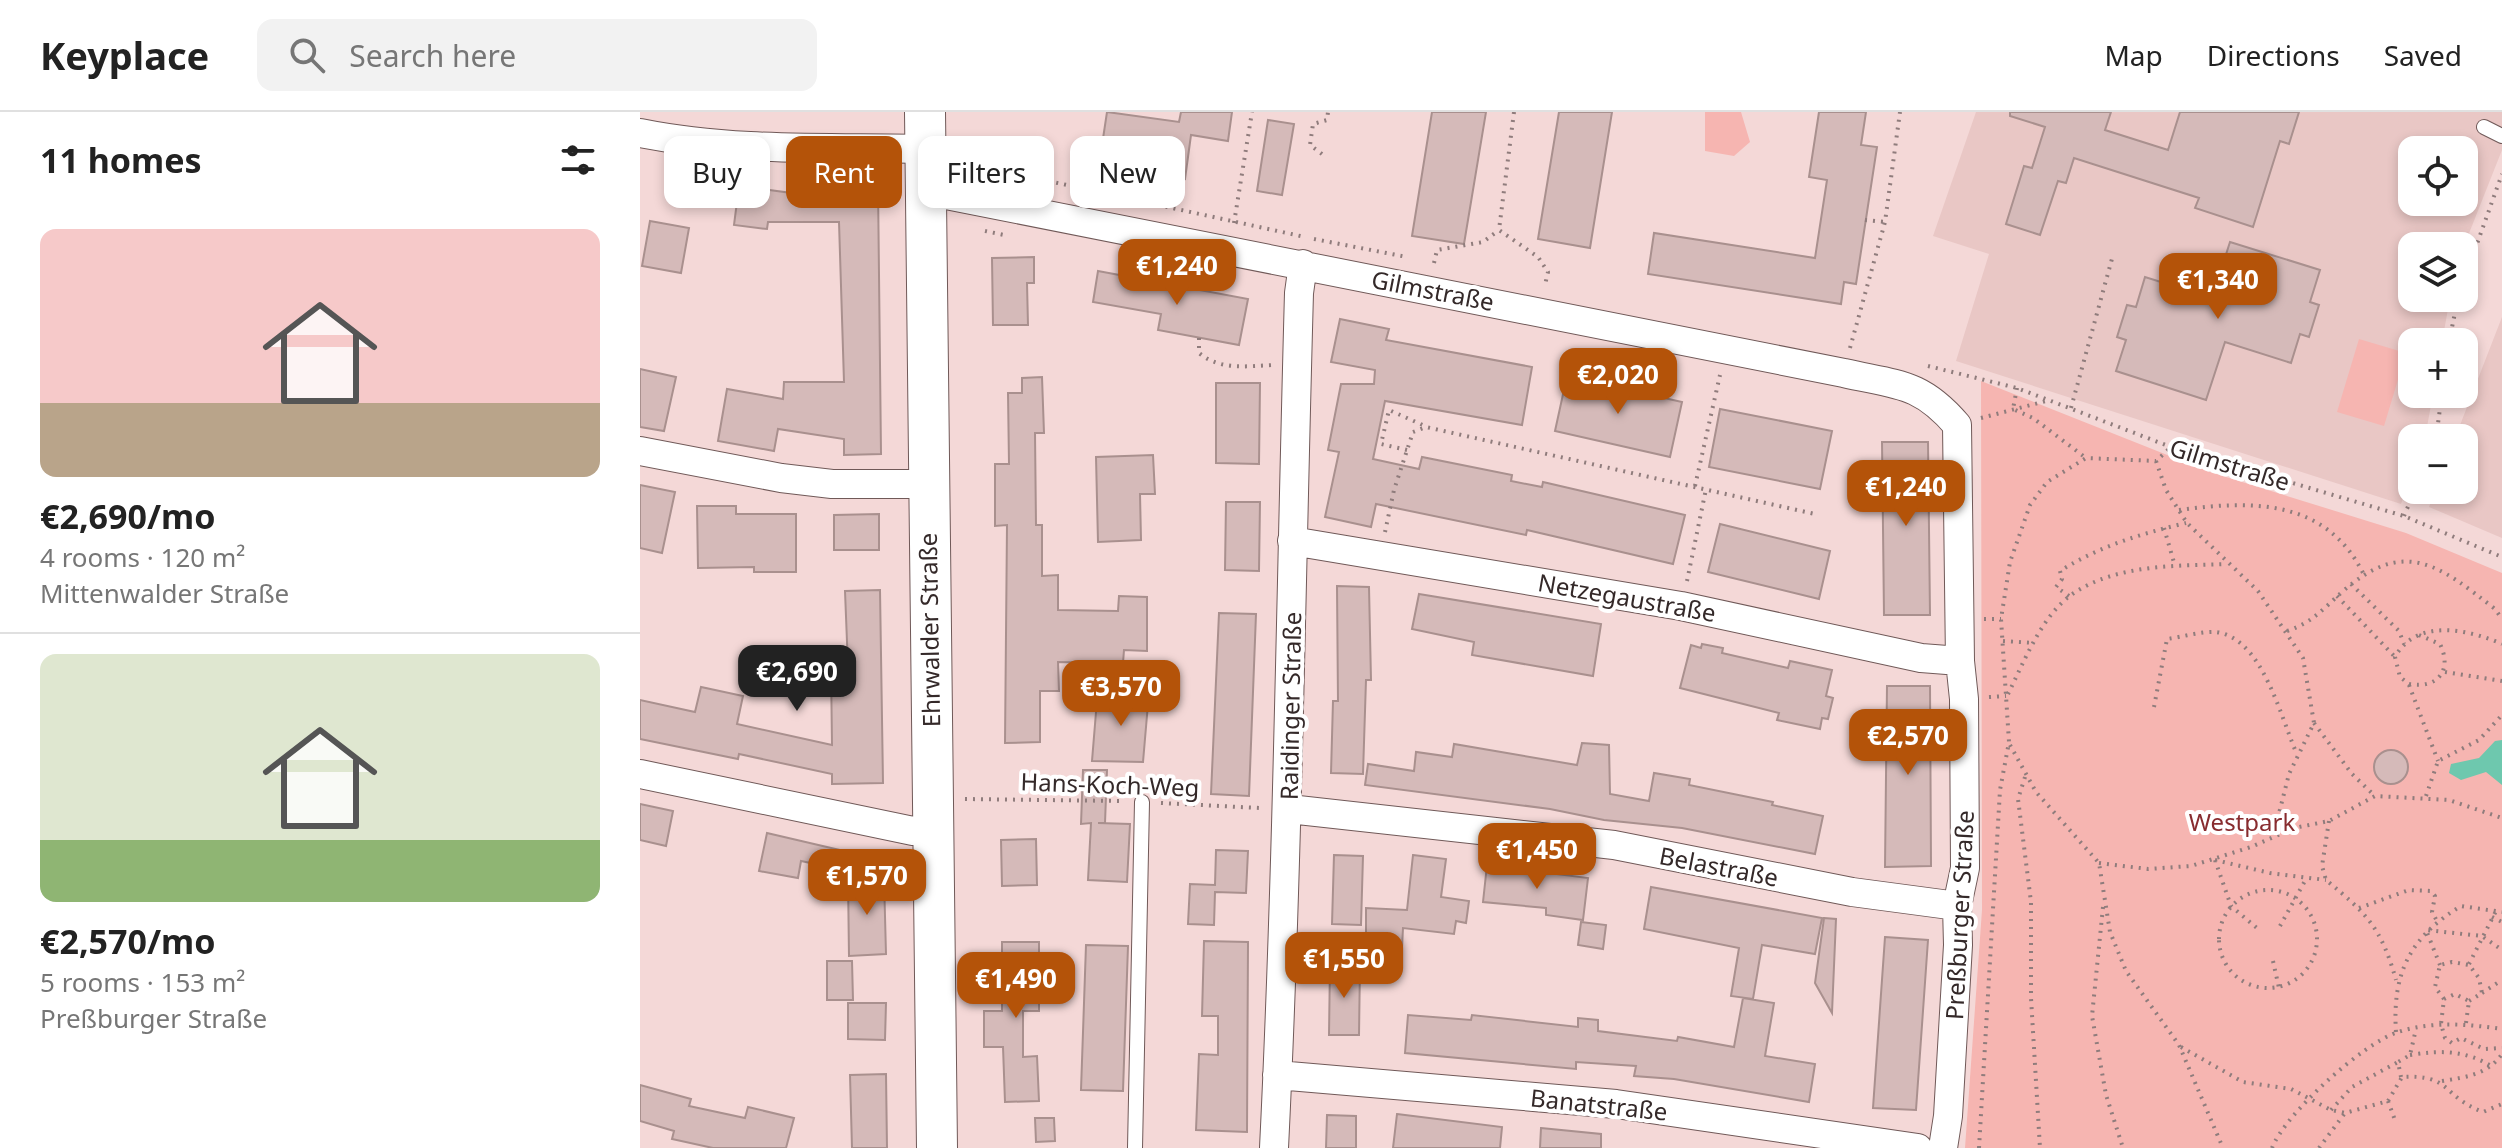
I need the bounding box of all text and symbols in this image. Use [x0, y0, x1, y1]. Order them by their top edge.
search box [257, 19, 817, 91]
text: Keyplace [40, 29, 209, 81]
icon: search [285, 33, 329, 77]
text: Search here [349, 35, 516, 76]
text: Map [2104, 36, 2163, 74]
text: Directions [2207, 36, 2340, 74]
text: Saved [2384, 36, 2462, 74]
chip: Buy [664, 136, 770, 208]
chip: Rent [786, 136, 902, 208]
chip: Filters [918, 136, 1054, 208]
chip: New [1070, 136, 1185, 208]
map controls [2398, 136, 2478, 504]
button: locate [2398, 136, 2478, 216]
text: 11 homes [40, 137, 202, 183]
icon: filters [556, 138, 600, 182]
button: layers [2398, 232, 2478, 312]
pin: €1,240 [1112, 239, 1242, 307]
text: €1,240 [1136, 247, 1218, 283]
pin: €1,340 [2153, 253, 2283, 321]
text: €1,340 [2177, 261, 2259, 297]
street label: Gilmstraße [1369, 262, 1497, 318]
icon: home [248, 281, 392, 425]
button: + [2398, 328, 2478, 408]
pin: €2,020 [1553, 348, 1683, 416]
text: €2,020 [1577, 356, 1659, 392]
button: − [2398, 424, 2478, 504]
street label: Gilmstraße [2166, 430, 2294, 498]
pin: €1,240 [1841, 460, 1971, 528]
text: €1,240 [1865, 468, 1947, 504]
text: €2,690/mo [40, 493, 215, 539]
street label: Ehrwalder Straße [911, 532, 947, 728]
text: 4 rooms · 120 m² [40, 539, 245, 575]
street label: Netzegaustraße [1535, 565, 1719, 629]
text: Mittenwalder Straße [40, 575, 289, 611]
street label: Raidinger Straße [1272, 612, 1308, 800]
pin: €2,690 [732, 645, 862, 713]
text: €2,690 [756, 653, 838, 689]
pin: €3,570 [1056, 660, 1186, 728]
text: €3,570 [1080, 668, 1162, 704]
icon: home [248, 706, 392, 850]
pin: €2,570 [1843, 709, 1973, 777]
text: €2,570 [1867, 717, 1949, 753]
street label: Hans-Koch-Weg [1020, 764, 1200, 804]
park label: Westpark [2189, 805, 2295, 838]
street label: Preßburger Straße [1937, 809, 1981, 1021]
pin: €1,450 [1472, 823, 1602, 891]
text: €1,450 [1496, 831, 1578, 867]
street label: Belastraße [1657, 838, 1781, 894]
pin: €1,570 [802, 849, 932, 917]
text: €1,570 [826, 857, 908, 893]
text: €2,570/mo [40, 918, 215, 964]
pin: €1,550 [1279, 932, 1409, 1000]
text: €1,550 [1303, 940, 1385, 976]
pin: €1,490 [951, 952, 1081, 1020]
text: €1,490 [975, 960, 1057, 996]
text: 5 rooms · 153 m² [40, 964, 245, 1000]
text: Preßburger Straße [40, 1000, 267, 1036]
street label: Banatstraße [1529, 1080, 1669, 1128]

